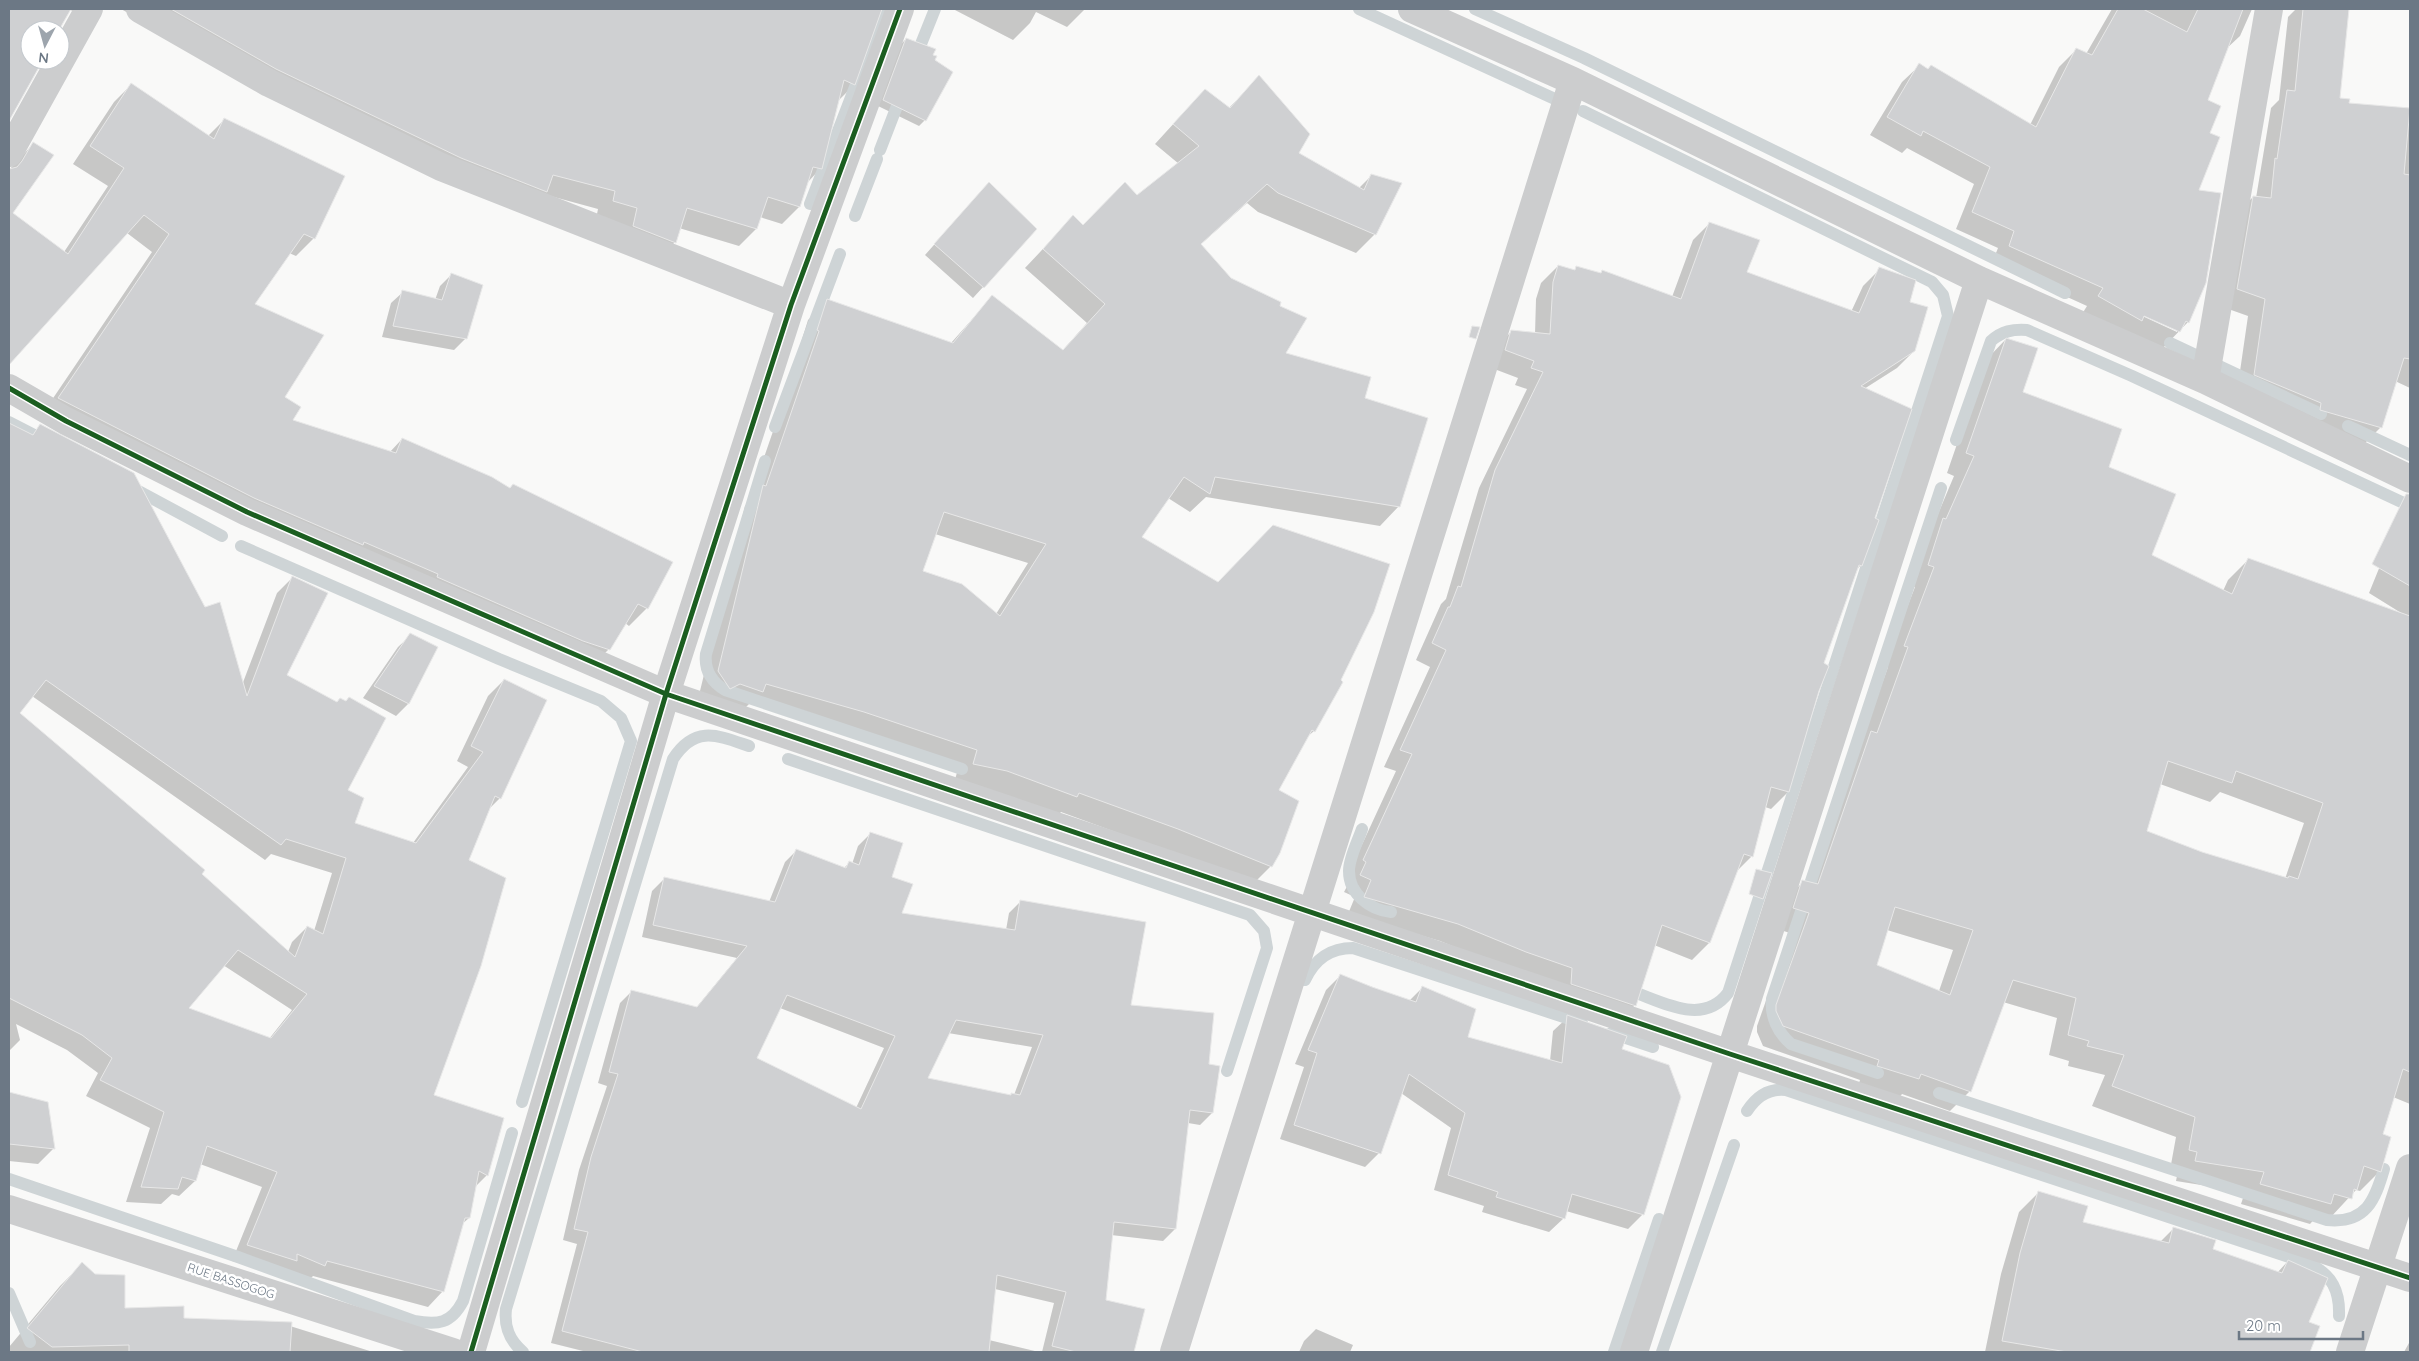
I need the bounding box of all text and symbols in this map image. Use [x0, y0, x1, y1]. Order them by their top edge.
north arrow [20, 20, 70, 70]
text: N [38, 48, 50, 67]
street label: RUE BASSOGOG [186, 1259, 277, 1302]
scale bar [2239, 1308, 2363, 1340]
text: 20 m [2246, 1316, 2281, 1335]

